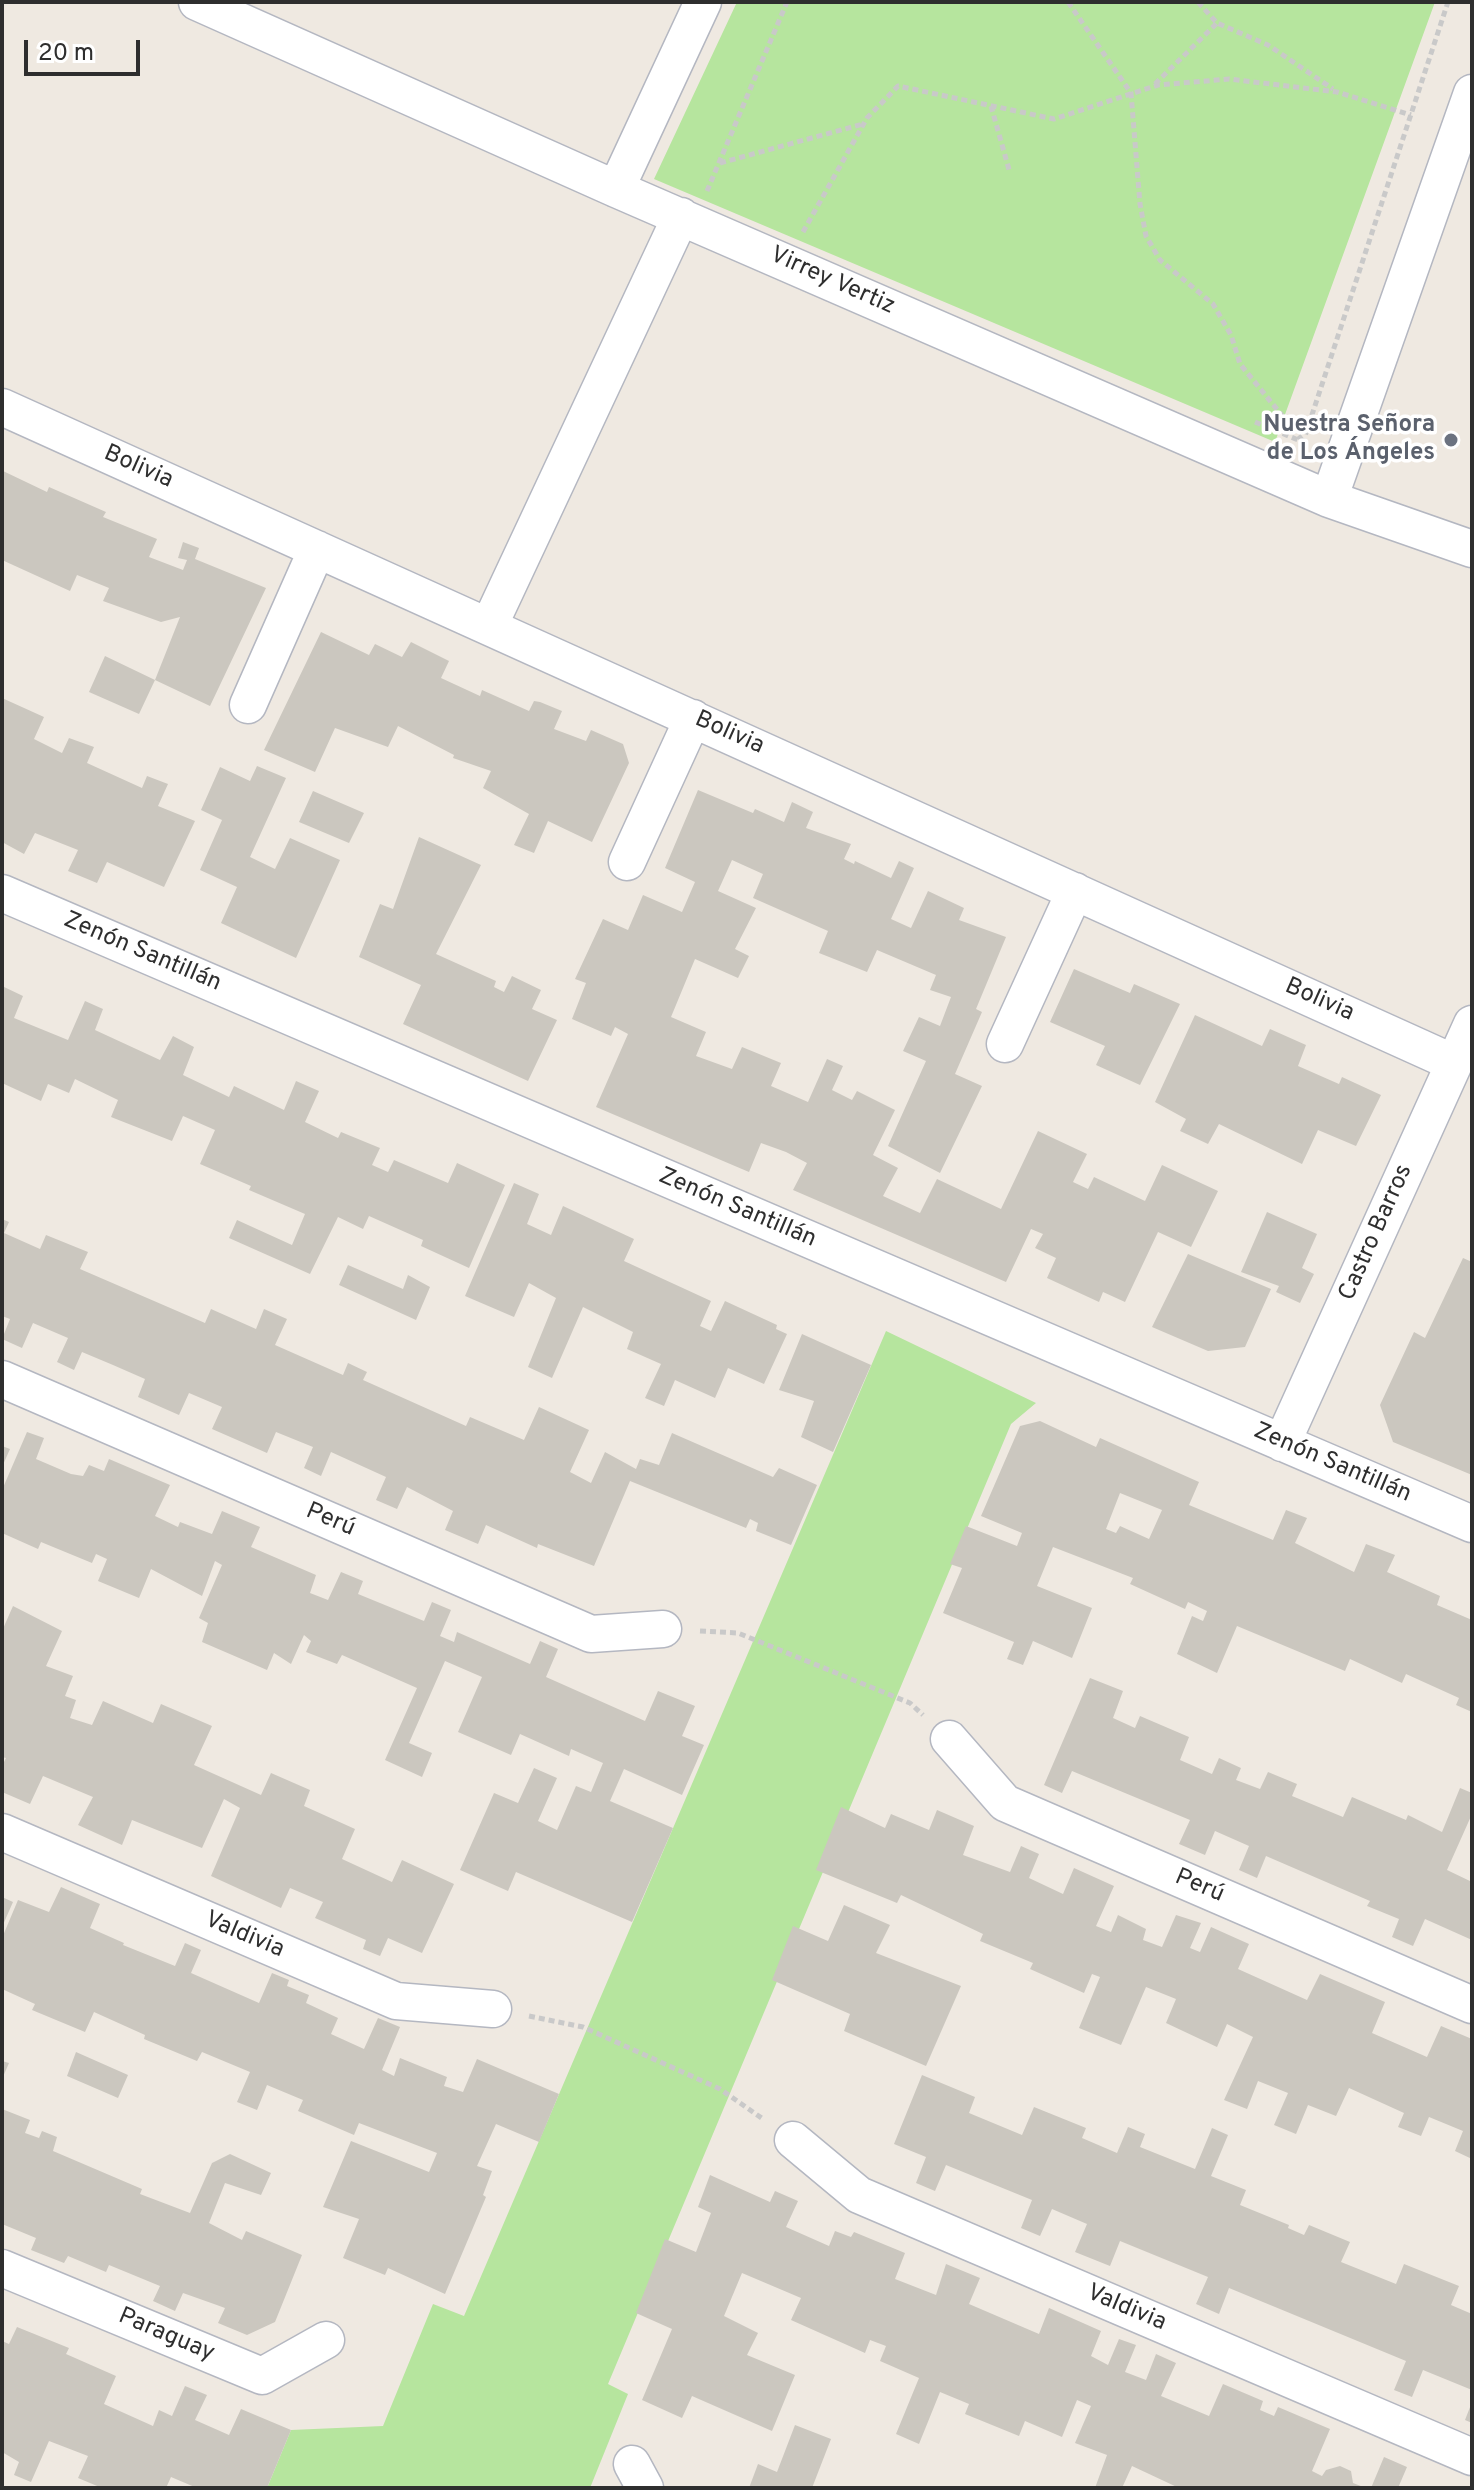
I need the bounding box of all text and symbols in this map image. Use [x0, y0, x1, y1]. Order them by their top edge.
scale bar [28, 24, 144, 74]
text: 20 m [38, 39, 94, 69]
street label: Virrey Vertiz [765, 242, 899, 322]
place label: Nuestra Señora de Los Ángeles [1263, 412, 1435, 468]
marker: Nuestra Señora de Los Ángeles [1442, 431, 1460, 449]
street label: Bolivia [99, 440, 177, 496]
street label: Bolivia [690, 706, 768, 762]
street label: Zenón Santillán [59, 907, 225, 999]
street label: Bolivia [1280, 973, 1358, 1029]
street label: Castro Barros [1334, 1160, 1420, 1306]
street label: Zenón Santillán [654, 1163, 820, 1255]
street label: Zenón Santillán [1249, 1418, 1415, 1510]
street label: Perú [301, 1498, 359, 1544]
street label: Perú [1170, 1864, 1228, 1910]
street label: Valdivia [200, 1906, 288, 1966]
street label: Valdivia [1082, 2279, 1170, 2339]
street label: Paraguay [113, 2303, 219, 2369]

